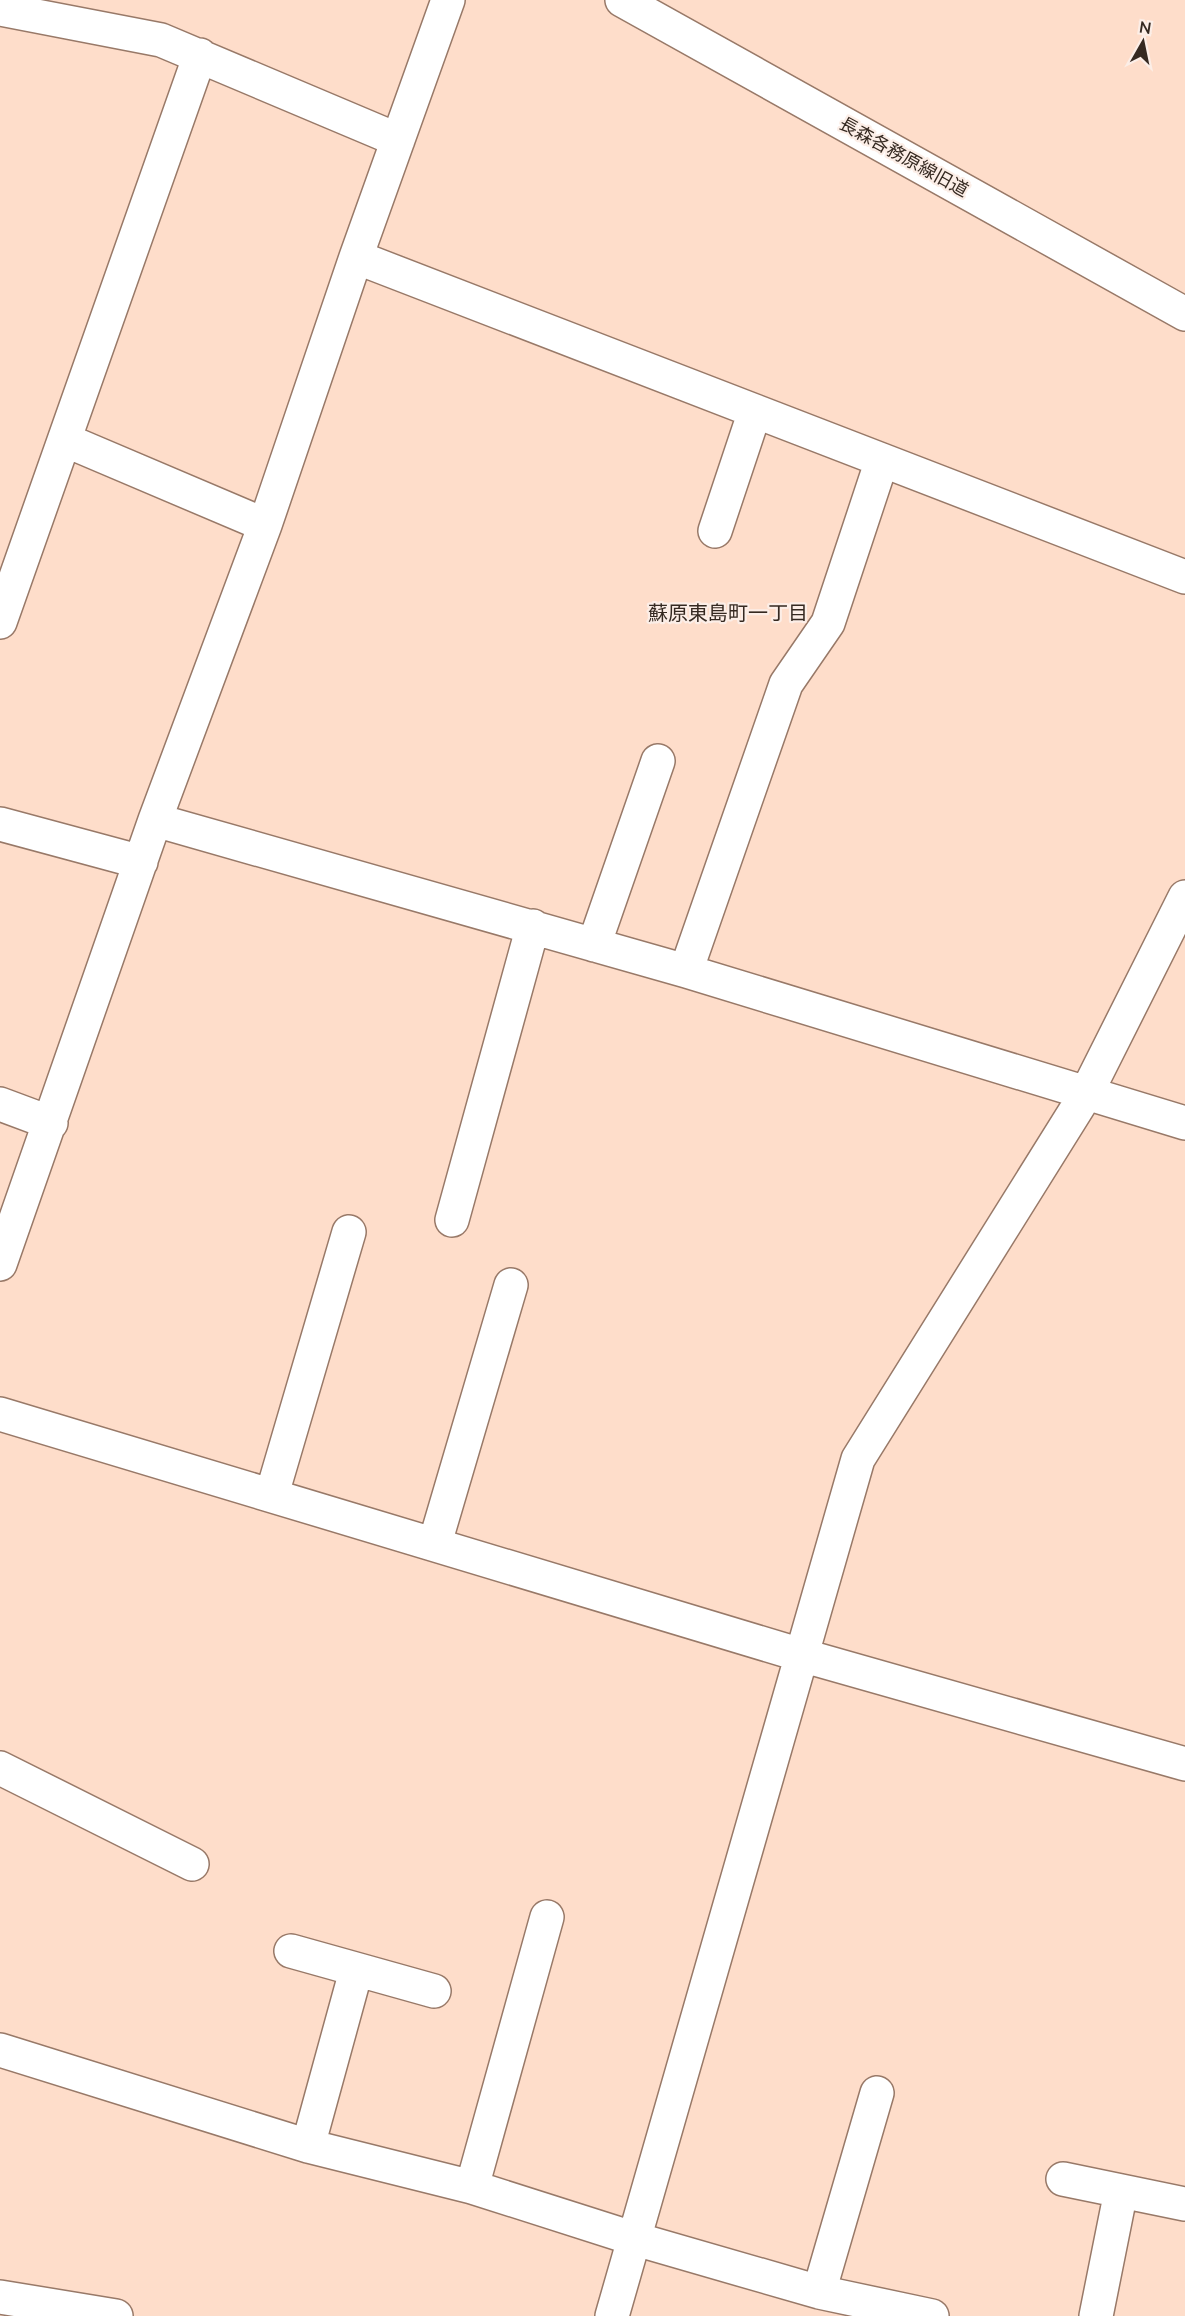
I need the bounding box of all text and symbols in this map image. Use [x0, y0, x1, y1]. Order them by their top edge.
north arrow [1113, 12, 1173, 72]
text: N [1138, 16, 1153, 40]
street label: 長森各務原線旧道 [835, 112, 973, 202]
district label: 蘇原東島町一丁目 [648, 600, 808, 627]

